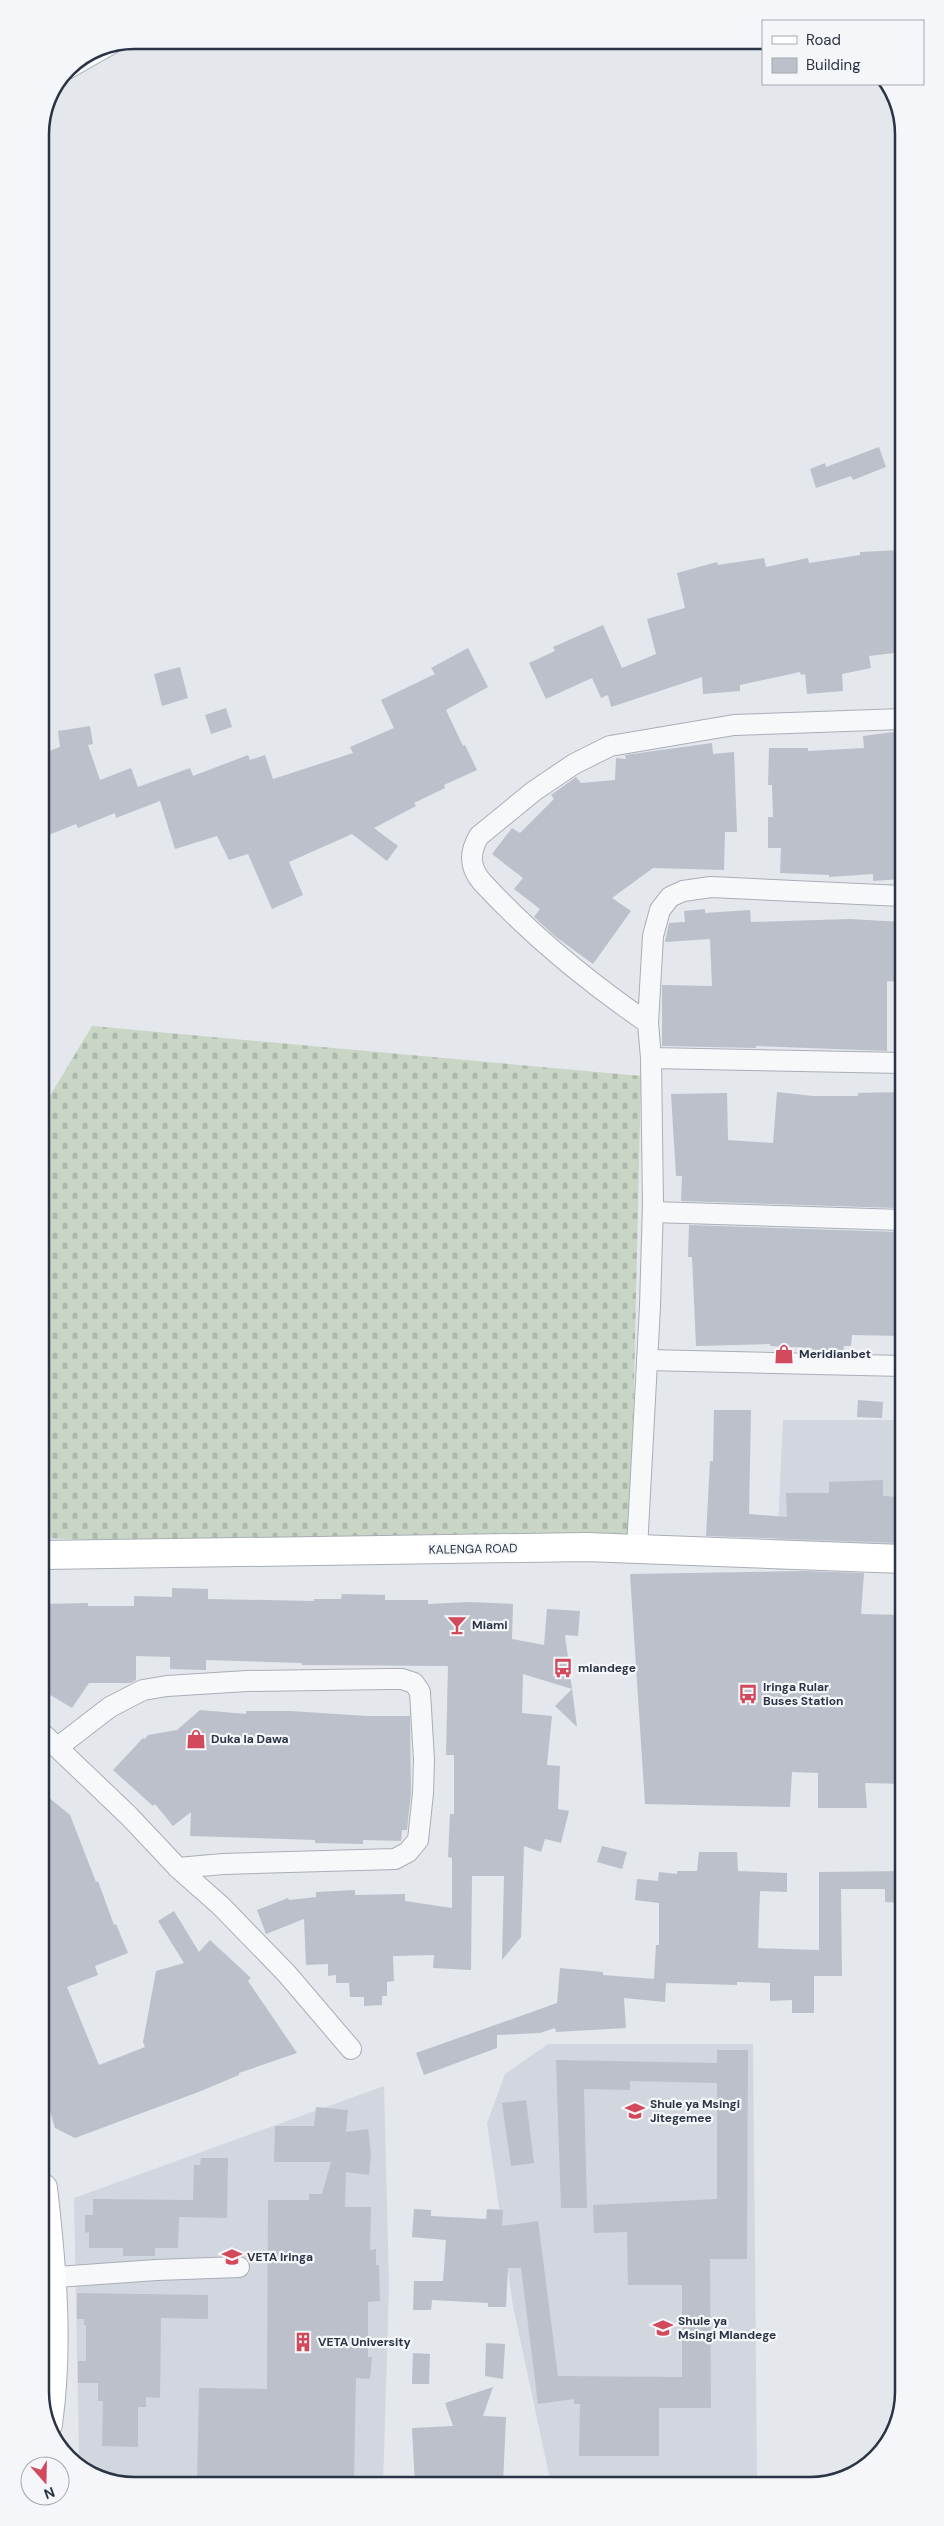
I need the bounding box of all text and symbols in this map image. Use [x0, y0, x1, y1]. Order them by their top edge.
legend [762, 20, 924, 85]
text: Road [806, 30, 841, 50]
text: Building [806, 55, 861, 75]
shop icon: Meridianbet [773, 1343, 795, 1365]
place label: Meridianbet [799, 1346, 871, 1362]
street label: KALENGA ROAD [429, 1540, 517, 1558]
bar icon: Miami [446, 1614, 468, 1636]
place label: Miami [472, 1617, 508, 1633]
bus stop icon: mlandege [552, 1657, 574, 1679]
place label: mlandege [578, 1660, 636, 1676]
place label: Iringa Rular Buses Station [763, 1679, 843, 1709]
bus stop icon: Iringa Rular Buses Station [737, 1683, 759, 1705]
shop icon: Duka la Dawa [185, 1728, 207, 1750]
place label: Duka la Dawa [211, 1731, 289, 1747]
place label: Shule ya Msingi Jitegemee [650, 2096, 740, 2126]
school or university icon: Shule ya Msingi Jitegemee [624, 2100, 646, 2122]
school or university icon: VETA Iringa [221, 2246, 243, 2268]
place label: VETA Iringa [247, 2249, 313, 2265]
place label: Shule ya Msingi Mlandege [678, 2313, 776, 2343]
school or university icon: Shule ya Msingi Mlandege [652, 2317, 674, 2339]
building icon: VETA University [292, 2331, 314, 2353]
place label: VETA University [318, 2334, 411, 2350]
north arrow [20, 2456, 70, 2506]
text: N [42, 2483, 57, 2503]

